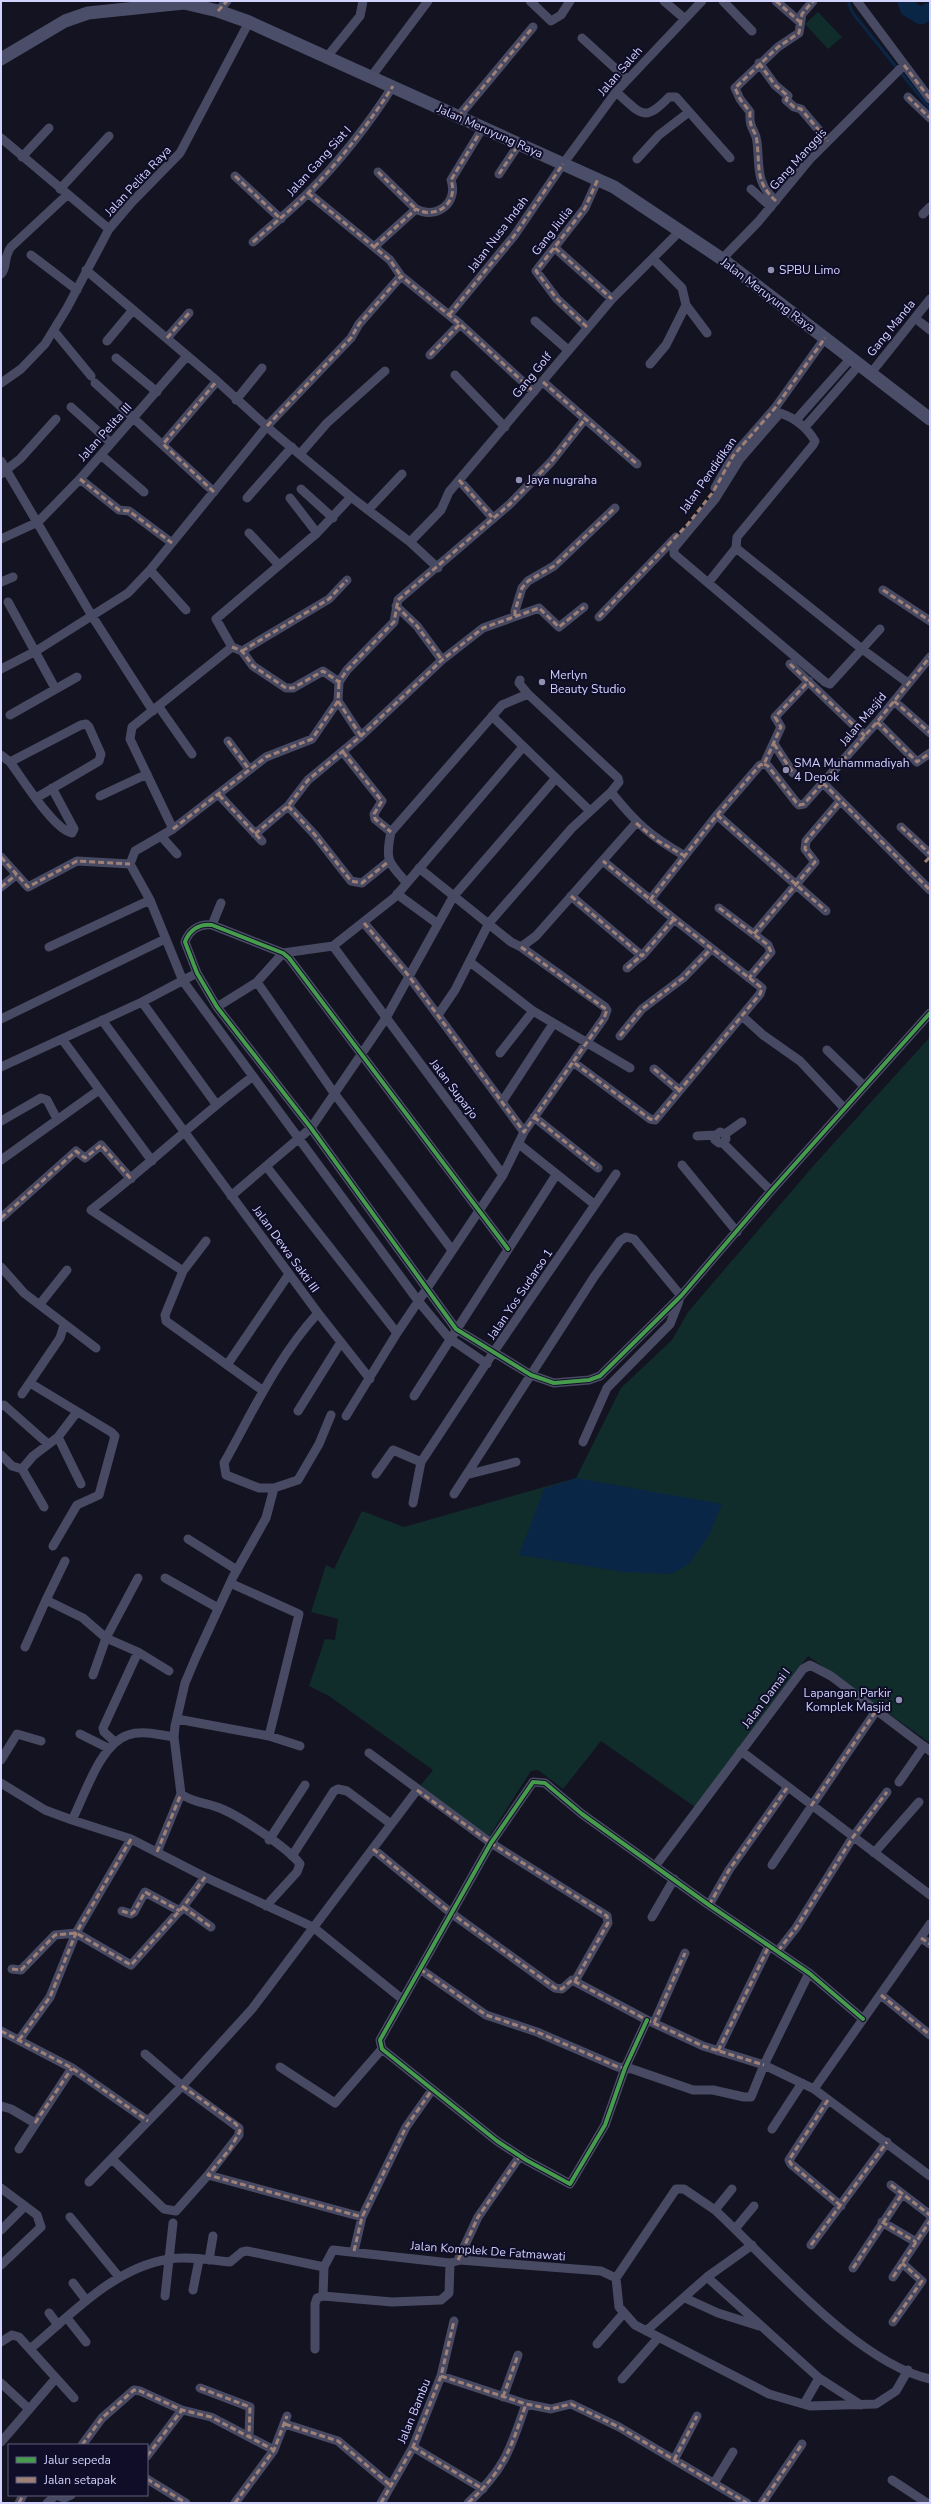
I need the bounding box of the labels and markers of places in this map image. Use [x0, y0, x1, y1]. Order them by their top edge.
place label: SPBU Limo [779, 262, 840, 278]
marker: SPBU Limo [766, 265, 776, 275]
place label: Jaya nugraha [526, 472, 597, 488]
marker: Jaya nugraha [514, 475, 524, 485]
place label: Merlyn Beauty Studio [550, 667, 626, 697]
marker: Merlyn Beauty Studio [537, 677, 547, 687]
place label: SMA Muhammadiyah 4 Depok [794, 755, 910, 785]
marker: SMA Muhammadiyah 4 Depok [781, 765, 791, 775]
place label: Lapangan Parkir Komplek Masjid [804, 1685, 892, 1715]
marker: Lapangan Parkir Komplek Masjid [894, 1695, 904, 1705]

